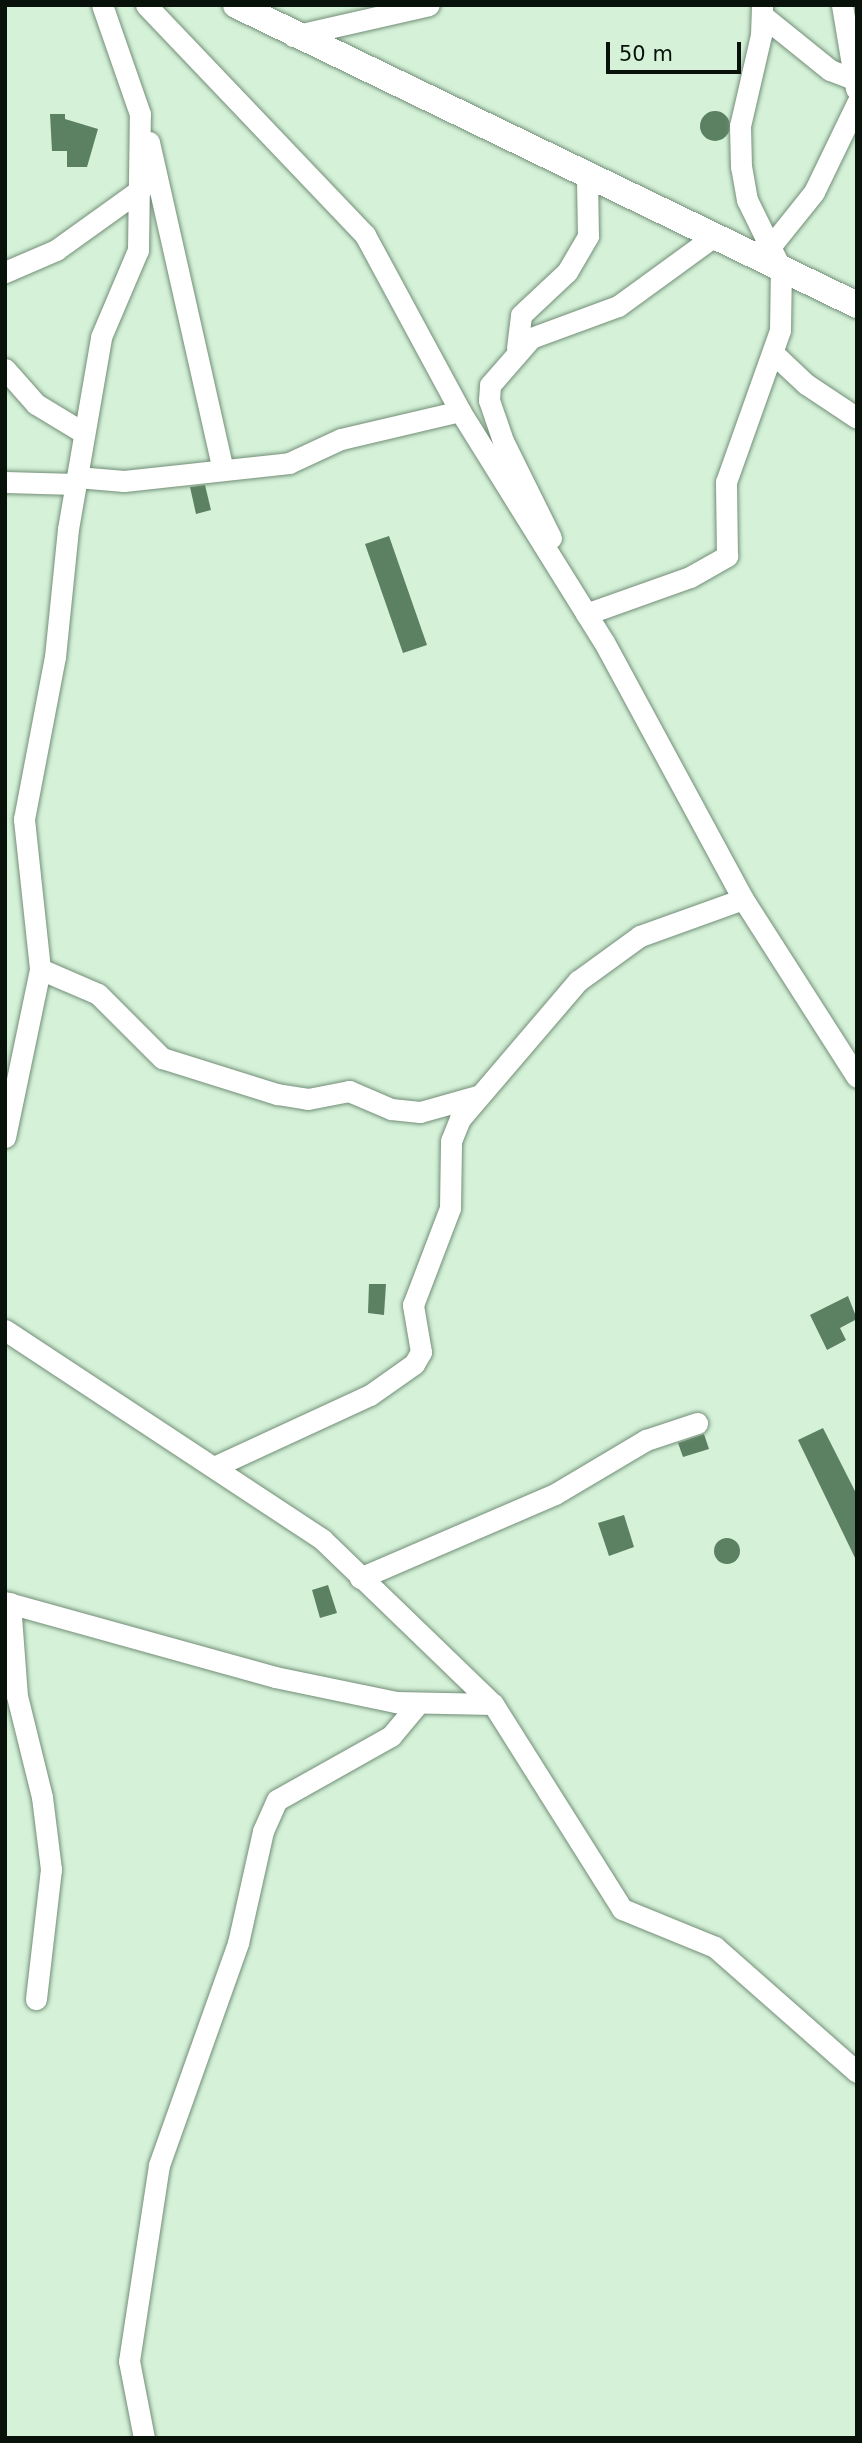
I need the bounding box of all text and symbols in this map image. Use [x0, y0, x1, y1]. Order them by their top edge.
scale bar [610, 28, 745, 72]
text: 50 m [619, 42, 673, 66]

